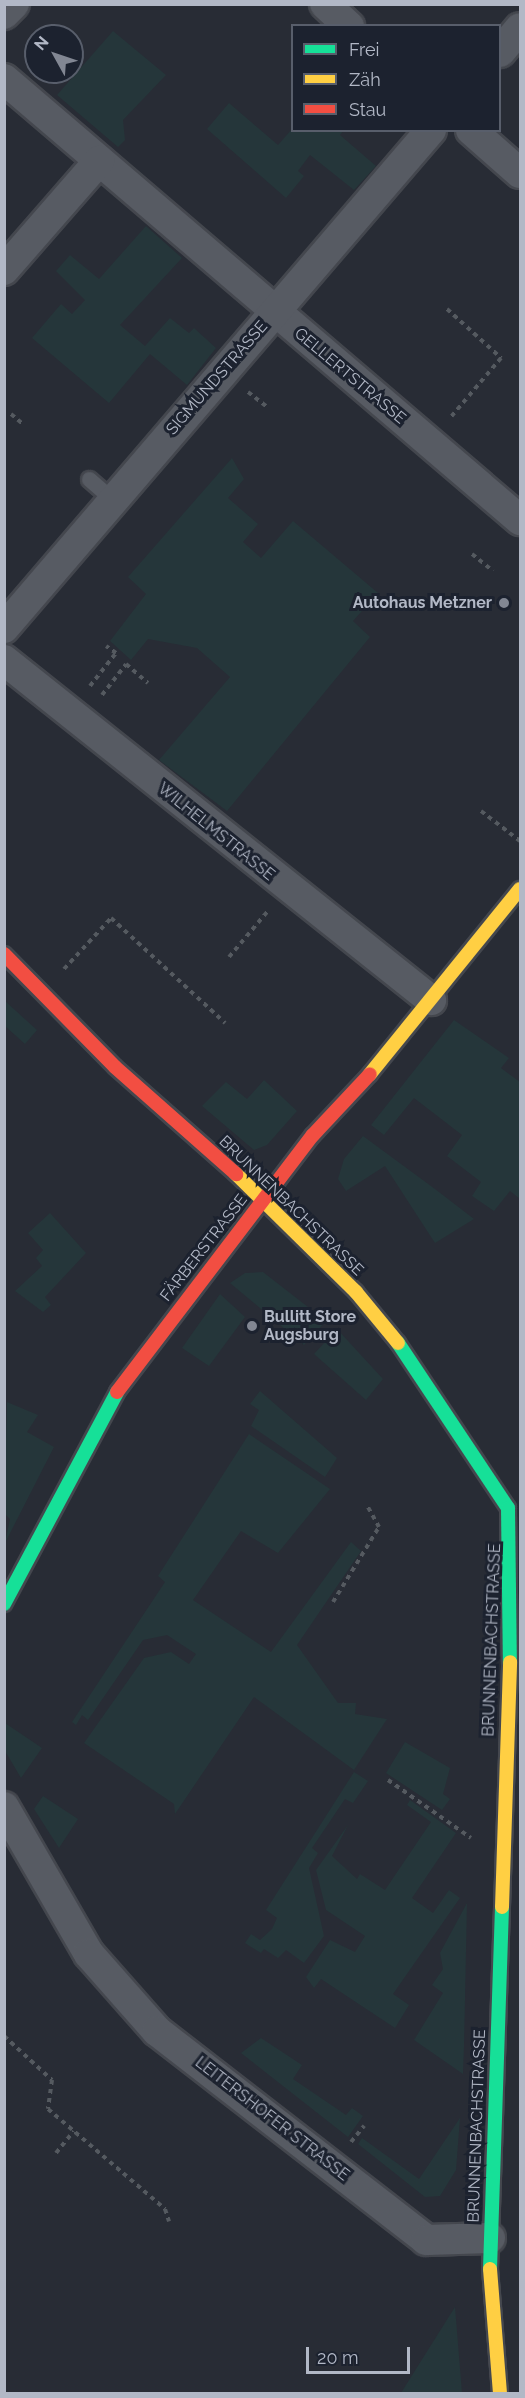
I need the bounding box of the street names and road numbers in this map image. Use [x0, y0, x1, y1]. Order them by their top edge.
street label: SIGMUNDSTRASSE [162, 317, 272, 439]
street label: GELLERTSTRASSE [290, 324, 410, 428]
street label: WILHELMSTRASSE [154, 779, 278, 885]
street label: BRUNNENBACHSTRASSE [215, 1132, 367, 1280]
street label: FÄRBERSTRASSE [156, 1191, 252, 1305]
street label: BRUNNENBACHSTRASSE [479, 1543, 505, 1737]
street label: BRUNNENBACHSTRASSE [464, 2029, 490, 2223]
street label: LEITERSHOFER STRASSE [191, 2053, 353, 2185]

